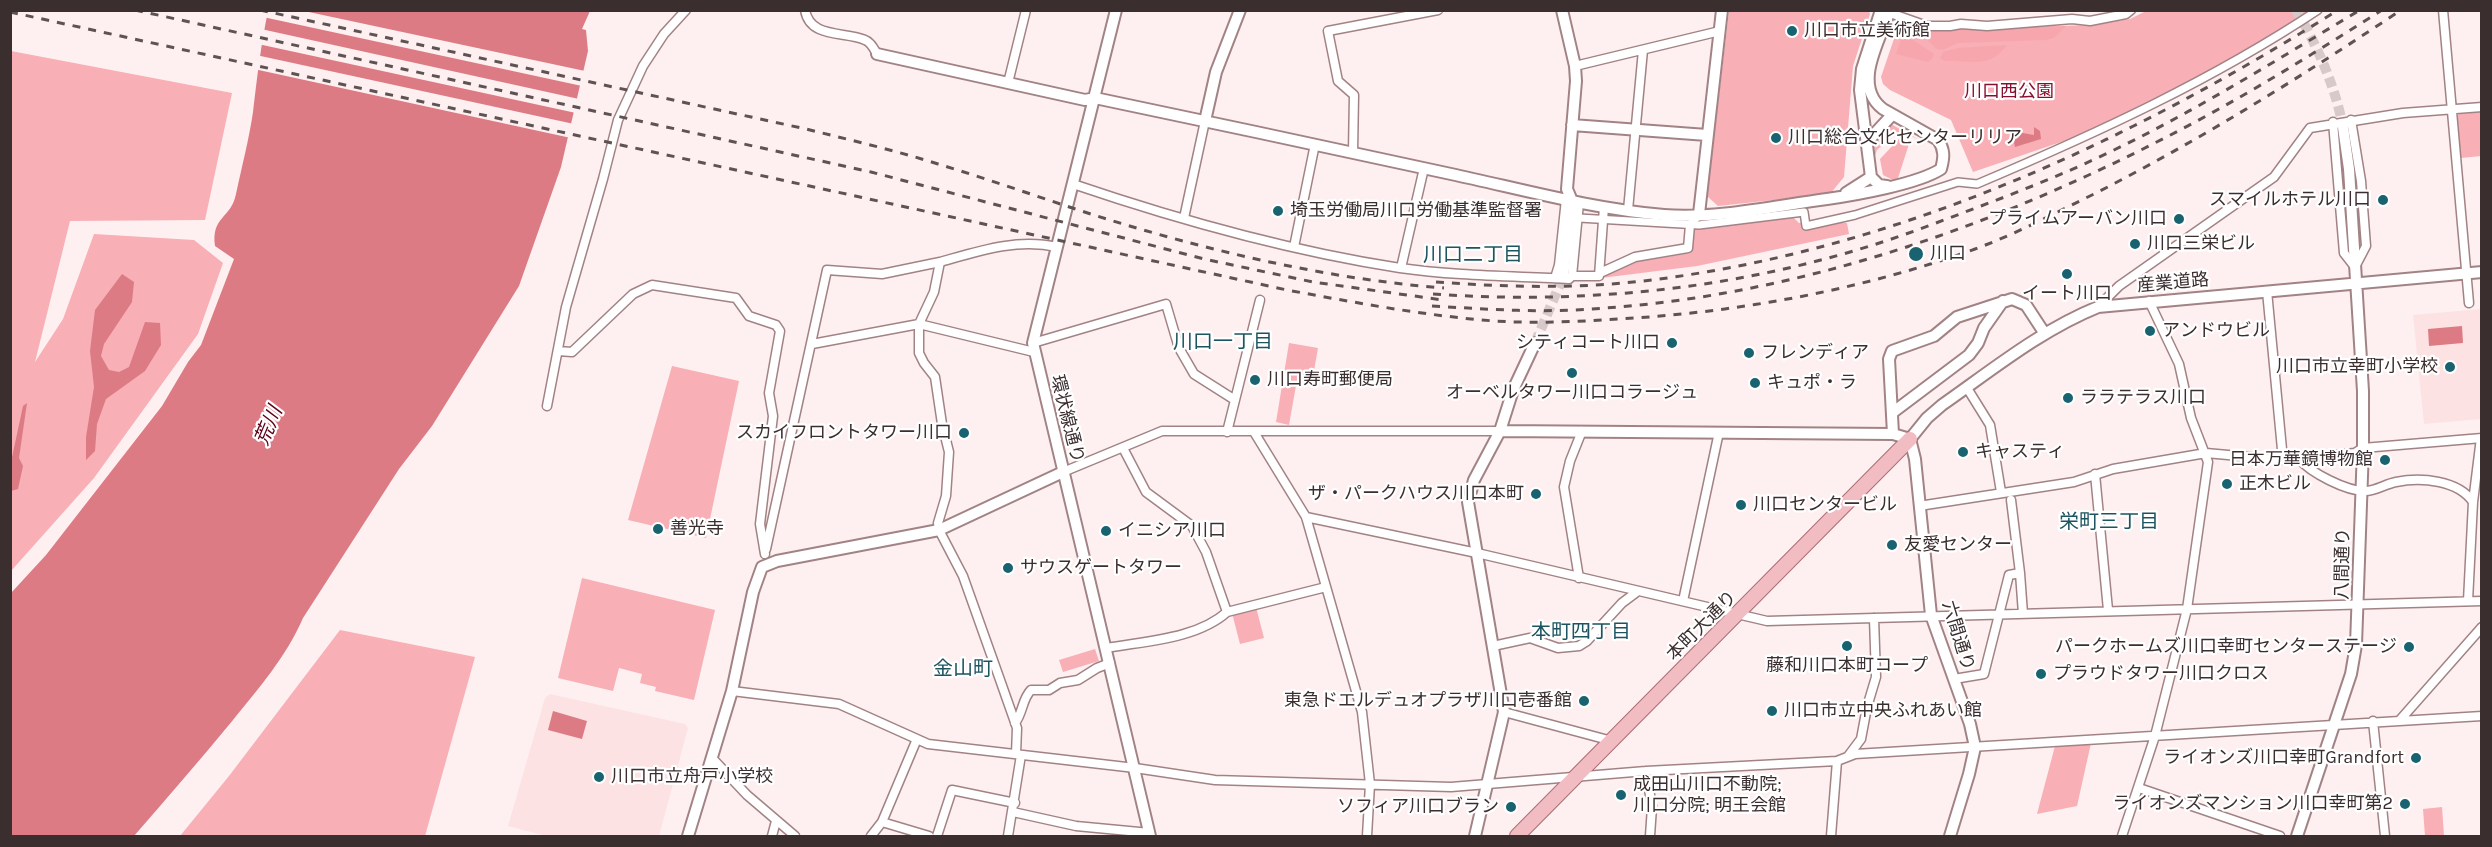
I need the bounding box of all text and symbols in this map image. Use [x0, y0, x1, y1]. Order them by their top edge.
place label: 川口市立美術館 [1804, 20, 1930, 42]
marker: 川口市立美術館 [1785, 24, 1799, 38]
park label: 川口西公園 [1964, 81, 2054, 103]
place label: 川口総合文化センターリリア [1788, 127, 2022, 149]
marker: 川口総合文化センターリリア [1769, 131, 1783, 145]
place label: スマイルホテル川口 [2209, 189, 2371, 211]
marker: スマイルホテル川口 [2376, 193, 2390, 207]
place label: 埼玉労働局川口労働基準監督署 [1290, 200, 1542, 222]
marker: 埼玉労働局川口労働基準監督署 [1271, 204, 1285, 218]
place label: プライムアーバン川口 [1988, 208, 2167, 230]
marker: プライムアーバン川口 [2172, 212, 2186, 226]
place label: 川口三栄ビル [2147, 233, 2255, 255]
marker: 川口三栄ビル [2128, 237, 2142, 251]
district label: 川口二丁目 [1423, 243, 1523, 267]
place label: 川口 [1930, 243, 1966, 265]
marker: 川口 [1907, 245, 1925, 263]
marker: イート川口 [2060, 267, 2074, 281]
street label: 産業道路 [2136, 269, 2210, 297]
place label: イート川口 [2022, 283, 2112, 305]
place label: アンドウビル [2162, 320, 2270, 342]
marker: アンドウビル [2143, 324, 2157, 338]
district label: 川口一丁目 [1173, 330, 1273, 354]
place label: シティコート川口 [1516, 332, 1660, 354]
marker: シティコート川口 [1665, 336, 1679, 350]
place label: フレンディア [1761, 342, 1869, 364]
marker: フレンディア [1742, 346, 1756, 360]
place label: 川口市立幸町小学校 [2276, 356, 2438, 378]
marker: 川口市立幸町小学校 [2443, 360, 2457, 374]
marker: オーベルタワー川口コラージュ [1565, 366, 1579, 380]
place label: 川口寿町郵便局 [1267, 369, 1393, 391]
place label: キュポ・ラ [1767, 372, 1857, 394]
street label: 環状線通り [1046, 373, 1088, 465]
marker: 川口寿町郵便局 [1248, 373, 1262, 387]
marker: キュポ・ラ [1748, 376, 1762, 390]
place label: オーベルタワー川口コラージュ [1446, 382, 1698, 404]
place label: ララテラス川口 [2080, 387, 2206, 409]
marker: ララテラス川口 [2061, 391, 2075, 405]
water label: 荒川 [250, 403, 288, 449]
place label: スカイフロントタワー川口 [736, 422, 952, 444]
marker: スカイフロントタワー川口 [957, 426, 971, 440]
place label: キャスティ [1975, 441, 2065, 463]
marker: キャスティ [1956, 445, 1970, 459]
place label: 日本万華鏡博物館 [2229, 449, 2373, 471]
marker: 日本万華鏡博物館 [2378, 453, 2392, 467]
place label: 正木ビル [2239, 473, 2311, 495]
marker: 正木ビル [2220, 477, 2234, 491]
place label: ザ・パークハウス川口本町 [1308, 483, 1524, 505]
marker: ザ・パークハウス川口本町 [1529, 487, 1543, 501]
place label: 川口センタービル [1753, 494, 1897, 516]
marker: 川口センタービル [1734, 498, 1748, 512]
district label: 栄町三丁目 [2059, 510, 2159, 534]
place label: 善光寺 [670, 518, 724, 540]
place label: イニシア川口 [1118, 520, 1226, 542]
marker: 善光寺 [651, 522, 665, 536]
marker: イニシア川口 [1099, 524, 1113, 538]
street label: 八間通り [2332, 528, 2354, 600]
place label: 友愛センター [1904, 534, 2012, 556]
marker: 友愛センター [1885, 538, 1899, 552]
place label: サウスゲートタワー [1020, 557, 1182, 579]
marker: サウスゲートタワー [1001, 561, 1015, 575]
street label: 本町大通り [1663, 587, 1741, 665]
street label: 六間通り [1937, 598, 1979, 674]
district label: 本町四丁目 [1531, 620, 1631, 644]
place label: パークホームズ川口幸町センターステージ [2055, 636, 2397, 658]
marker: 藤和川口本町コープ [1840, 639, 1854, 653]
marker: パークホームズ川口幸町センターステージ [2402, 640, 2416, 654]
place label: 藤和川口本町コープ [1766, 655, 1928, 677]
district label: 金山町 [933, 657, 993, 681]
place label: プラウドタワー川口クロス [2053, 663, 2269, 685]
marker: プラウドタワー川口クロス [2034, 667, 2048, 681]
place label: 東急ドエルデュオプラザ川口壱番館 [1284, 690, 1572, 712]
marker: 東急ドエルデュオプラザ川口壱番館 [1577, 694, 1591, 708]
place label: 川口市立中央ふれあい館 [1784, 700, 1982, 722]
marker: 川口市立中央ふれあい館 [1765, 704, 1779, 718]
place label: ライオンズ川口幸町Grandfort [2163, 747, 2404, 769]
marker: ライオンズ川口幸町Grandfort [2409, 751, 2423, 765]
place label: 川口市立舟戸小学校 [611, 766, 773, 788]
marker: 川口市立舟戸小学校 [592, 770, 606, 784]
place label: 成田山川口不動院; 川口分院; 明王会館 [1633, 774, 1786, 816]
marker: 成田山川口不動院; 川口分院; 明王会館 [1614, 788, 1628, 802]
place label: ライオンズマンション川口幸町第2 [2113, 793, 2393, 815]
place label: ソフィア川口ブラン [1337, 796, 1499, 818]
marker: ライオンズマンション川口幸町第2 [2398, 797, 2412, 811]
marker: ソフィア川口ブラン [1504, 800, 1518, 814]

